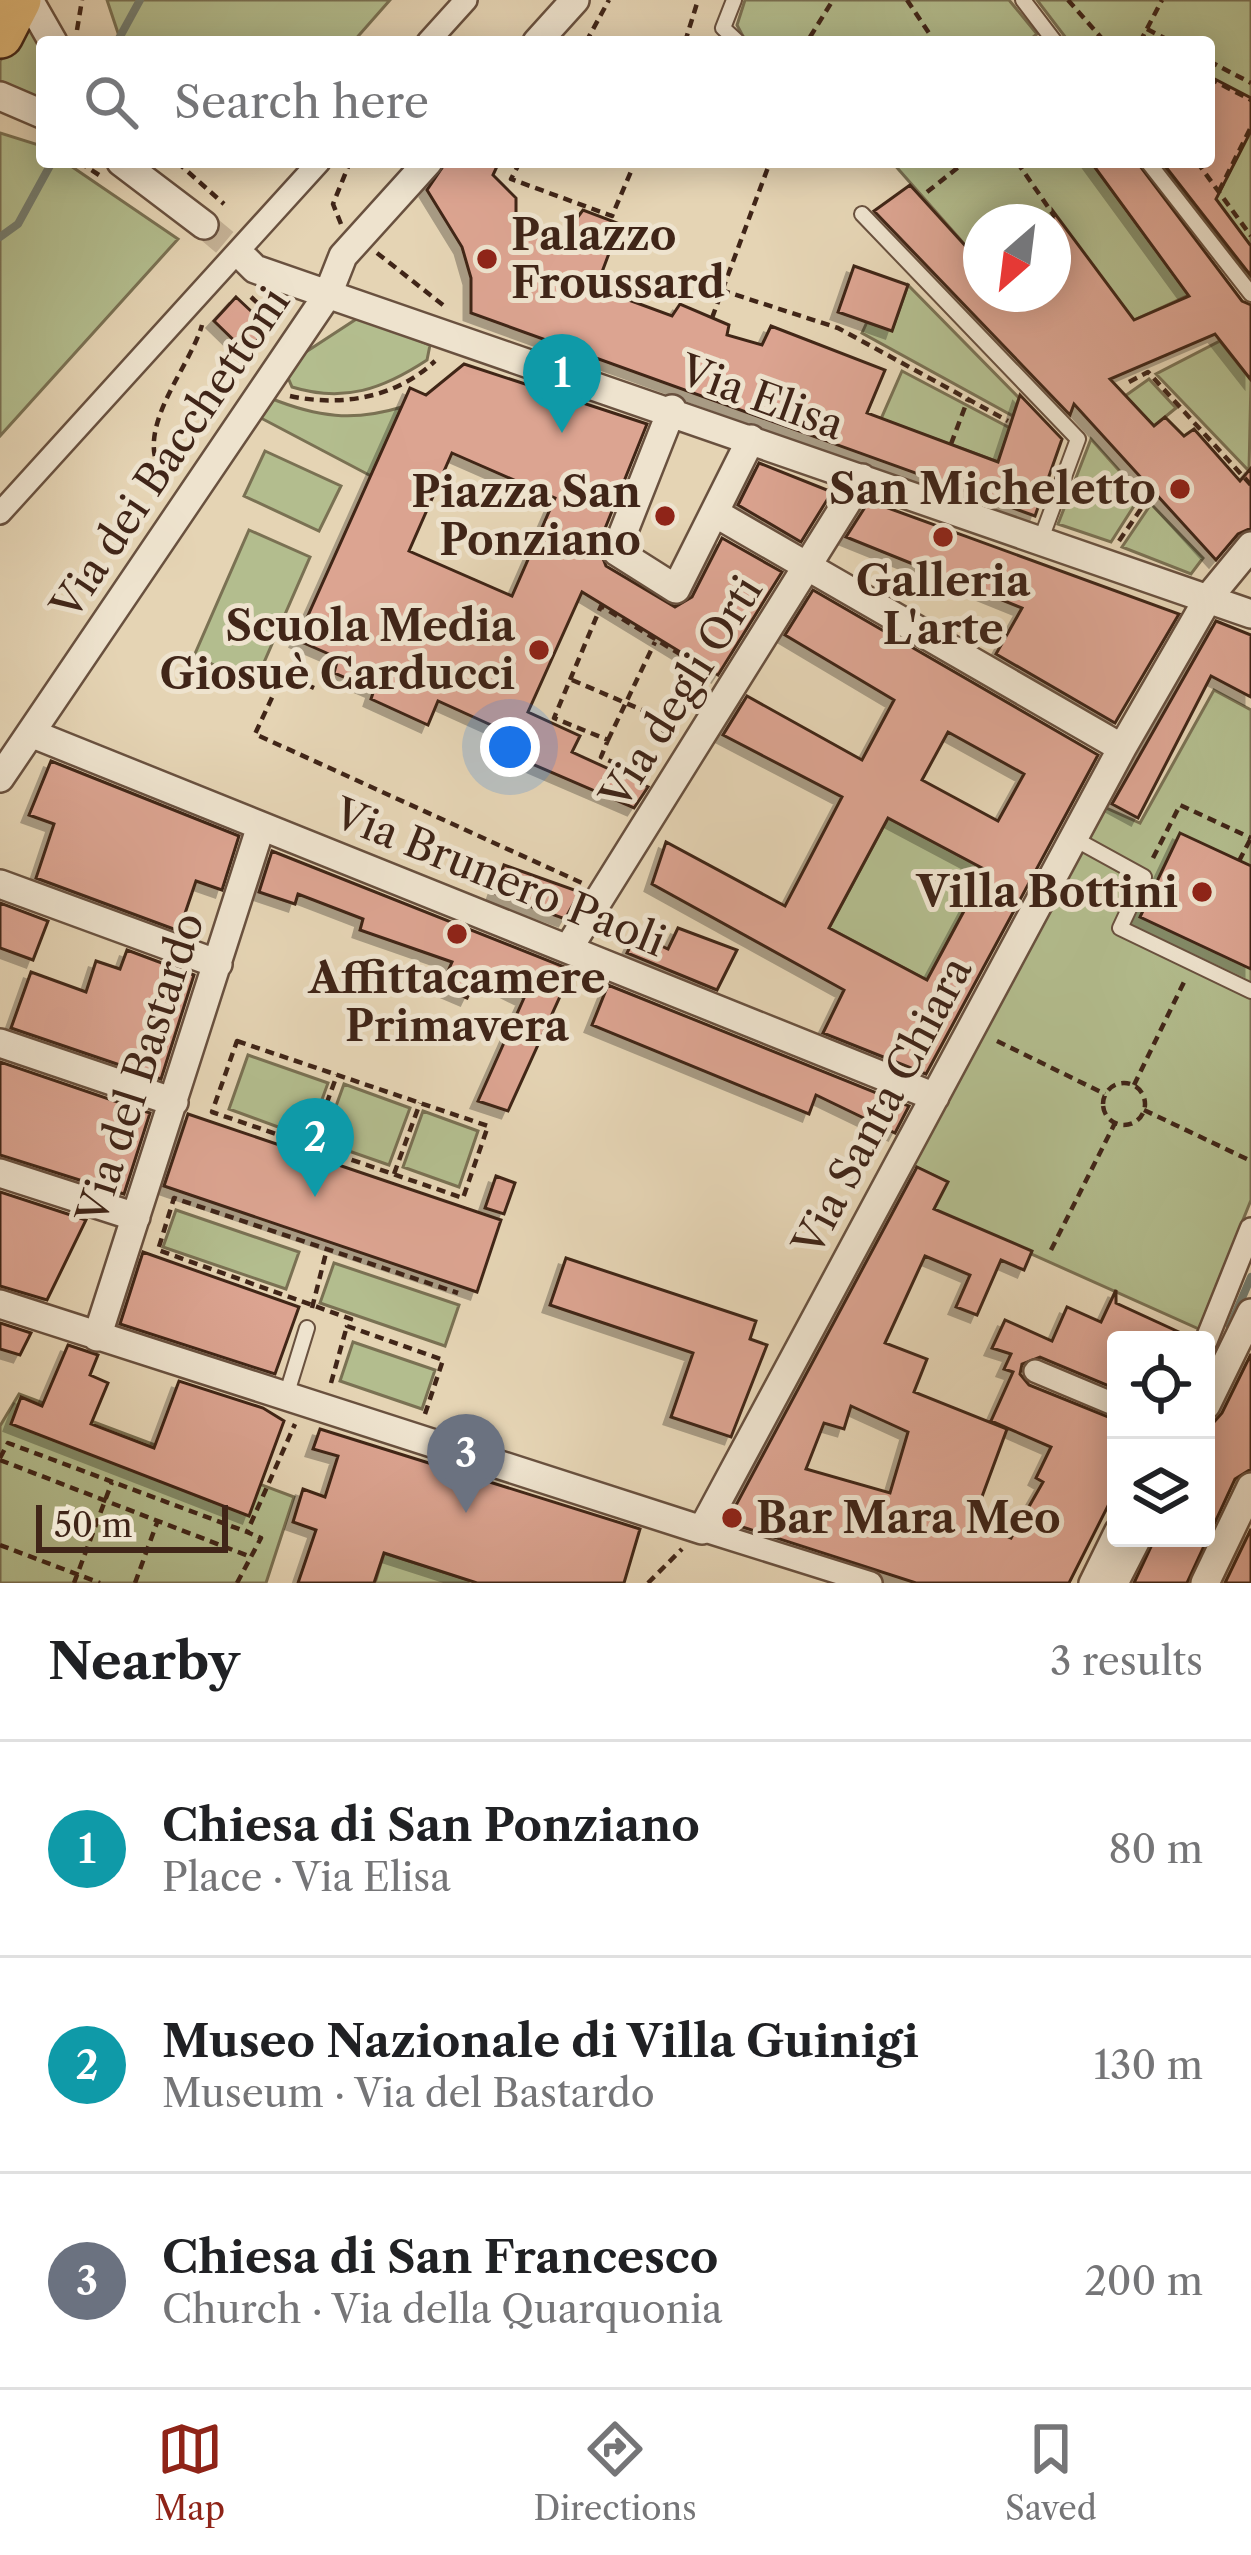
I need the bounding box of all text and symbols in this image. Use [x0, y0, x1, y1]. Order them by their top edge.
search box [36, 36, 1215, 168]
icon: search [78, 69, 144, 135]
text: Search here [174, 74, 429, 130]
north arrow [963, 204, 1071, 312]
place label: Palazzo Froussard [511, 209, 725, 309]
marker: Palazzo Froussard [474, 246, 500, 272]
street label: Via dei Bacchettoni [39, 277, 300, 630]
pin: 1 [523, 334, 601, 433]
street label: Via Elisa [672, 343, 852, 451]
place label: San Micheletto [829, 463, 1156, 515]
place label: Piazza San Ponziano [411, 466, 641, 566]
marker: San Micheletto [1167, 476, 1193, 502]
marker: Piazza San Ponziano [652, 503, 678, 529]
marker: Galleria L'arte [930, 524, 956, 550]
place label: Galleria L'arte [856, 555, 1031, 655]
street label: Via degli Orti [589, 566, 773, 819]
place label: Scuola Media Giosuè Carducci [160, 600, 516, 700]
marker: Scuola Media Giosuè Carducci [526, 637, 552, 663]
your location [480, 717, 540, 777]
street label: Via Brunero Paoli [326, 786, 673, 967]
place label: Villa Bottini [916, 866, 1178, 918]
marker: Villa Bottini [1189, 879, 1215, 905]
street label: Via del Bastardo [65, 906, 215, 1231]
marker: Affittacamere Primavera [444, 921, 470, 947]
street label: Via Santa Chiara [781, 947, 983, 1265]
place label: Affittacamere Primavera [307, 952, 606, 1052]
pin: 2 [276, 1098, 354, 1197]
map controls [1107, 1331, 1215, 1547]
button: locate [1107, 1331, 1215, 1439]
pin: 3 [427, 1414, 505, 1513]
button: layers [1107, 1439, 1215, 1547]
place label: Bar Mara Meo [756, 1492, 1061, 1544]
scale bar [36, 1499, 228, 1552]
text: 50 m [54, 1505, 132, 1546]
marker: Bar Mara Meo [719, 1505, 745, 1531]
text: Nearby [48, 1630, 240, 1692]
text: 3 results [1050, 1637, 1203, 1685]
text: Chiesa di San Ponziano [162, 1797, 700, 1853]
text: 1 [78, 1825, 96, 1873]
text: 80 m [1108, 1825, 1203, 1873]
text: Place · Via Elisa [162, 1853, 451, 1901]
text: Museo Nazionale di Villa Guinigi [162, 2013, 919, 2069]
text: 2 [75, 2041, 99, 2089]
text: 130 m [1094, 2041, 1203, 2089]
text: Museum · Via del Bastardo [162, 2069, 655, 2117]
text: Chiesa di San Francesco [162, 2229, 718, 2285]
text: 3 [76, 2257, 98, 2305]
text: 200 m [1084, 2257, 1203, 2305]
text: Church · Via della Quarquonia [162, 2285, 723, 2333]
tab: Map [154, 2416, 225, 2529]
tab: Directions [534, 2416, 697, 2529]
tab: Saved [1005, 2416, 1097, 2529]

